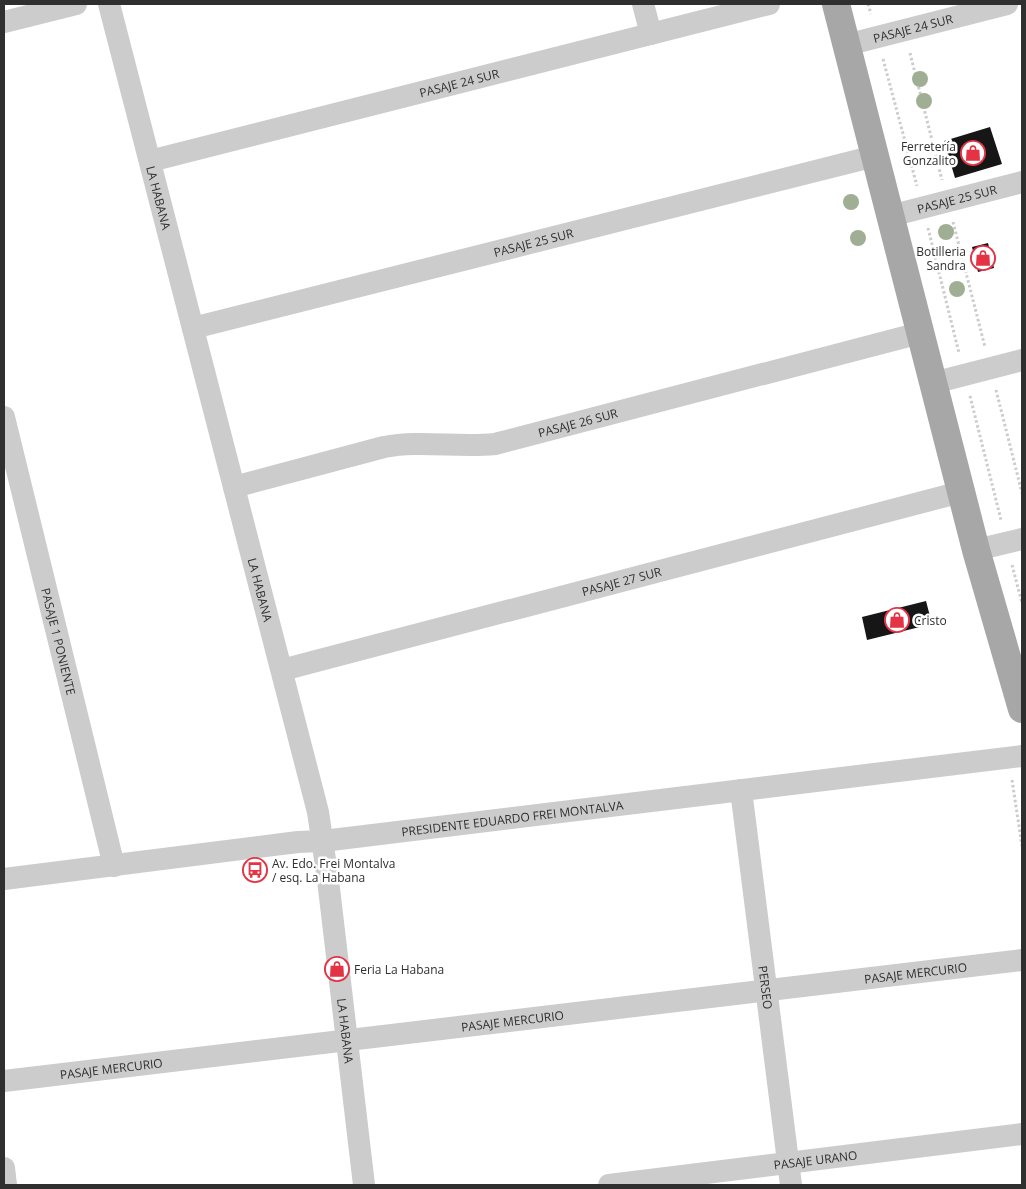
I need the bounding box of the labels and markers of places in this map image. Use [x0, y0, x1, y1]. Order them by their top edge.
place label: Ferretería Gonzalito [901, 138, 956, 169]
shop icon: Ferretería Gonzalito [960, 140, 986, 166]
place label: Botilleria Sandra [916, 243, 966, 274]
shop icon: Botilleria Sandra [970, 245, 996, 271]
shop icon: Cristo [884, 607, 910, 633]
place label: Cristo [914, 612, 947, 629]
place label: Av. Edo. Frei Montalva / esq. La Habana [272, 855, 395, 886]
bus stop icon: Av. Edo. Frei Montalva / esq. La Habana [242, 857, 268, 883]
shop icon: Feria La Habana [324, 956, 350, 982]
place label: Feria La Habana [354, 961, 444, 978]

